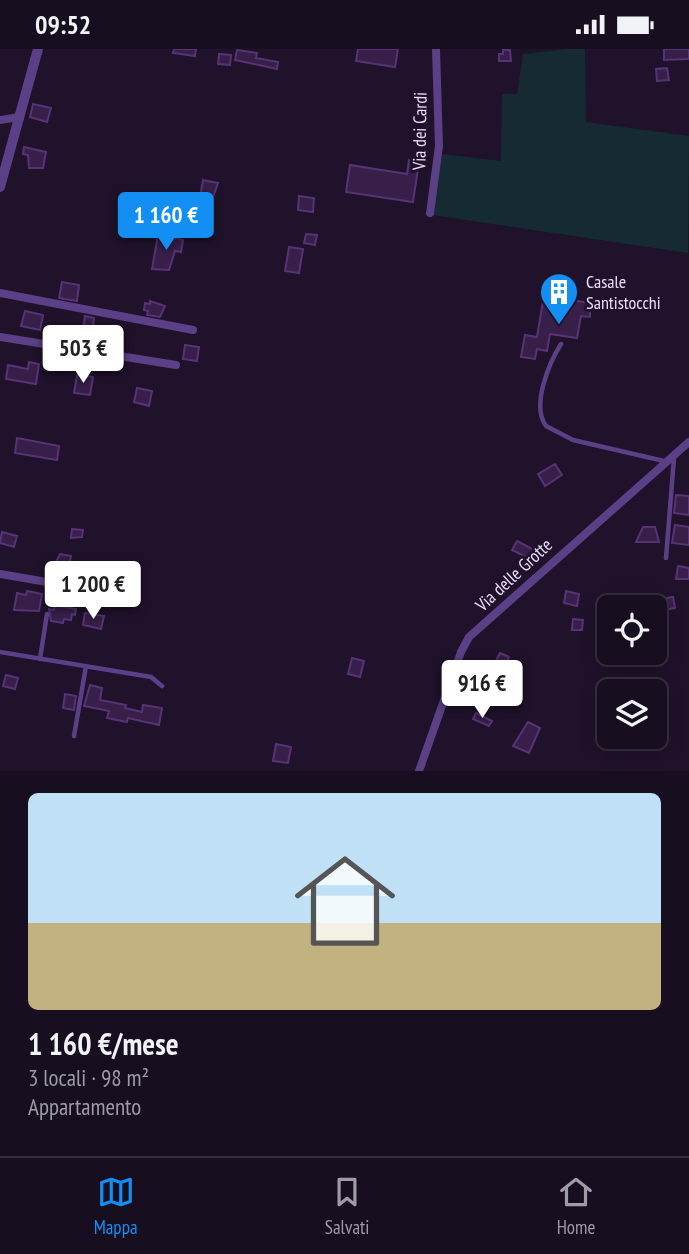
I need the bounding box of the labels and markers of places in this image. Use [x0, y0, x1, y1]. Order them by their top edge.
pin: 1 160 € [101, 193, 231, 252]
place label: Casale Santistocchi [586, 270, 661, 314]
building icon: Casale Santistocchi [538, 271, 580, 326]
pin: 503 € [34, 325, 132, 385]
pin: 1 200 € [28, 561, 158, 621]
pin: 916 € [433, 661, 531, 720]

